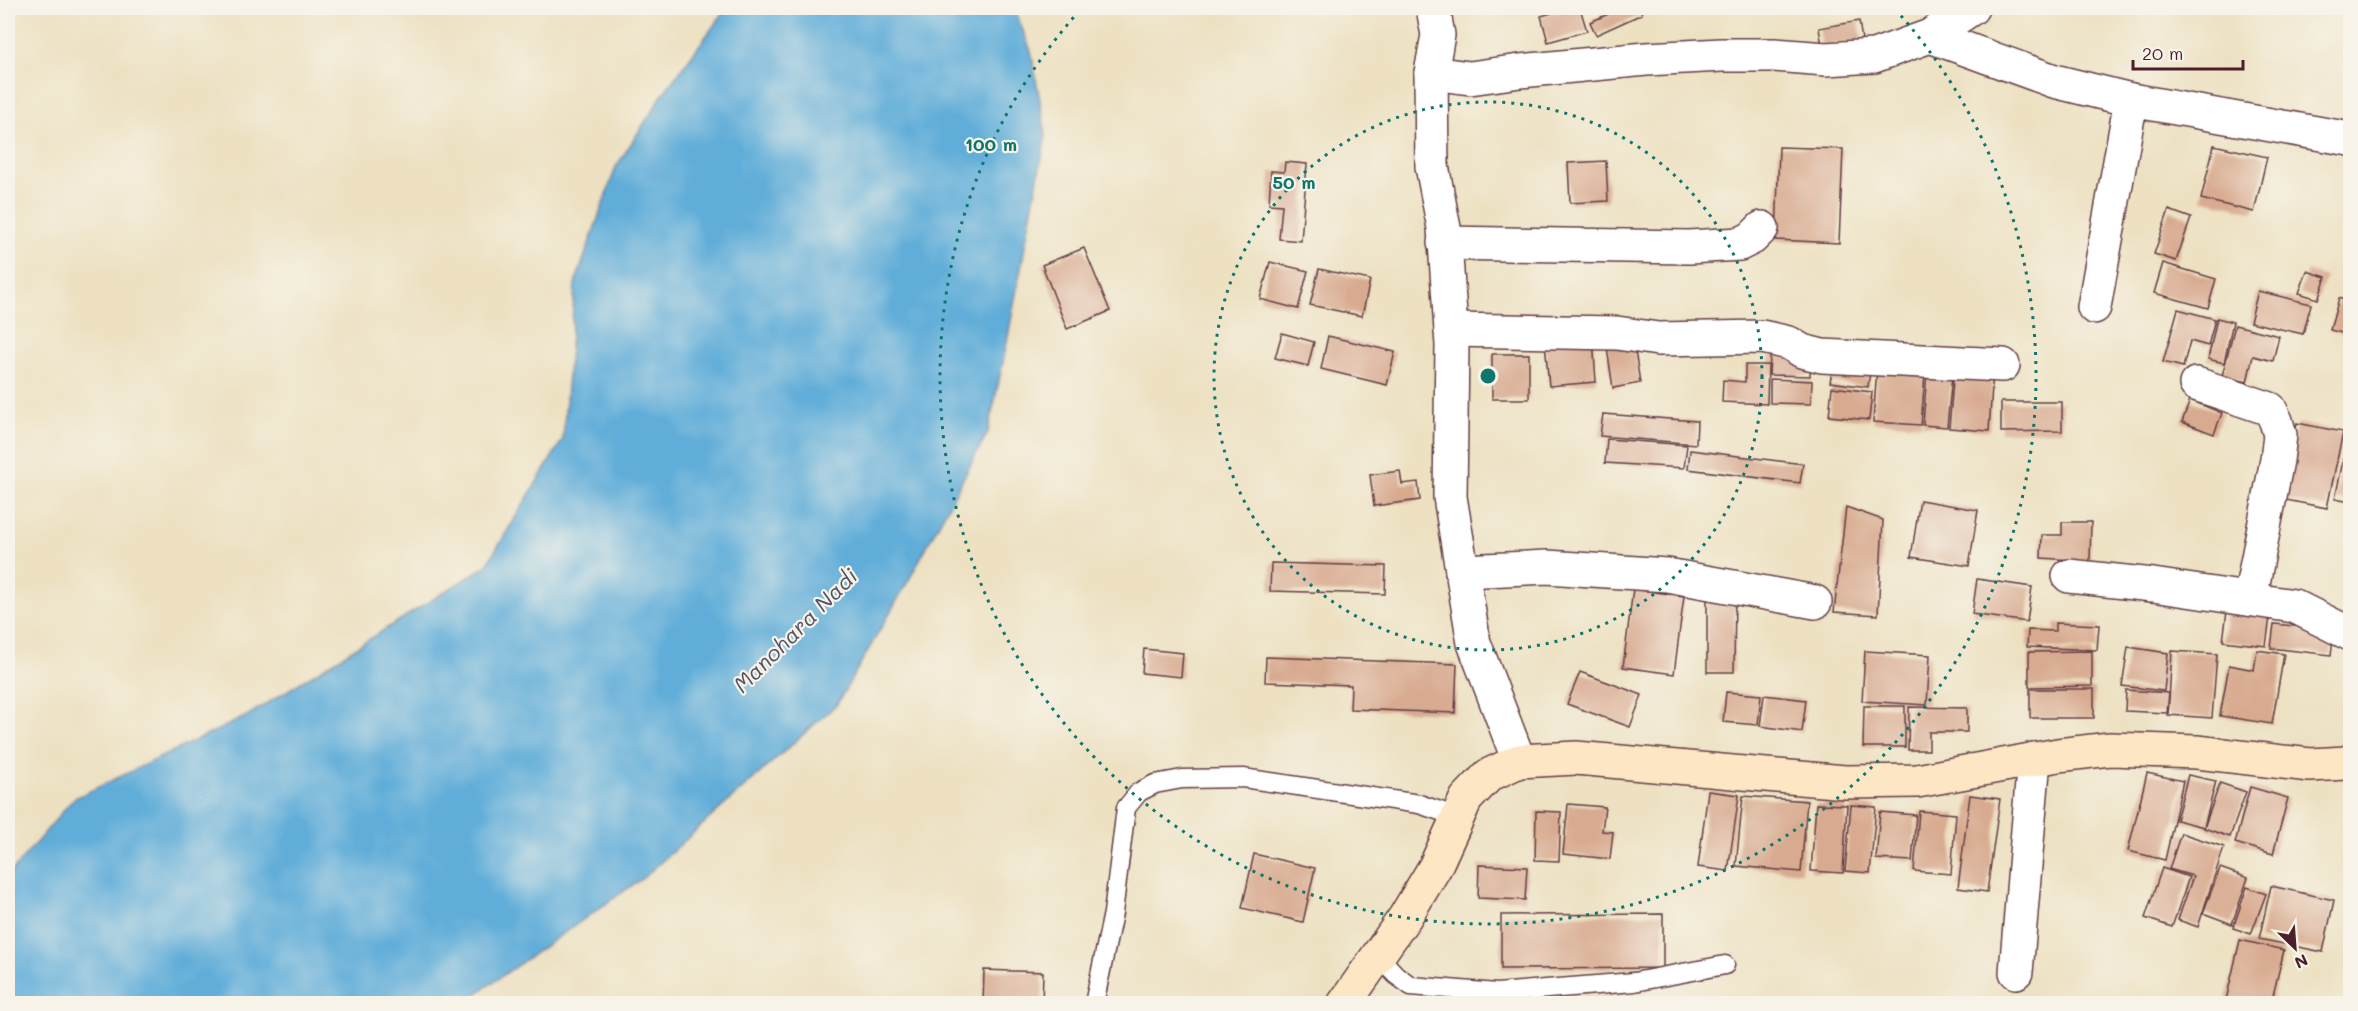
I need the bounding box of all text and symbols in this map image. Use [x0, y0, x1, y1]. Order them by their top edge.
scale bar [2133, 33, 2242, 71]
text: 20 m [2142, 41, 2183, 65]
text: 100 m [965, 132, 1017, 156]
text: 50 m [1273, 170, 1315, 194]
centre of rings [1478, 366, 1498, 386]
water label: Manohara Nadi [726, 561, 864, 699]
north arrow [2265, 918, 2325, 978]
text: N [2292, 950, 2311, 974]

